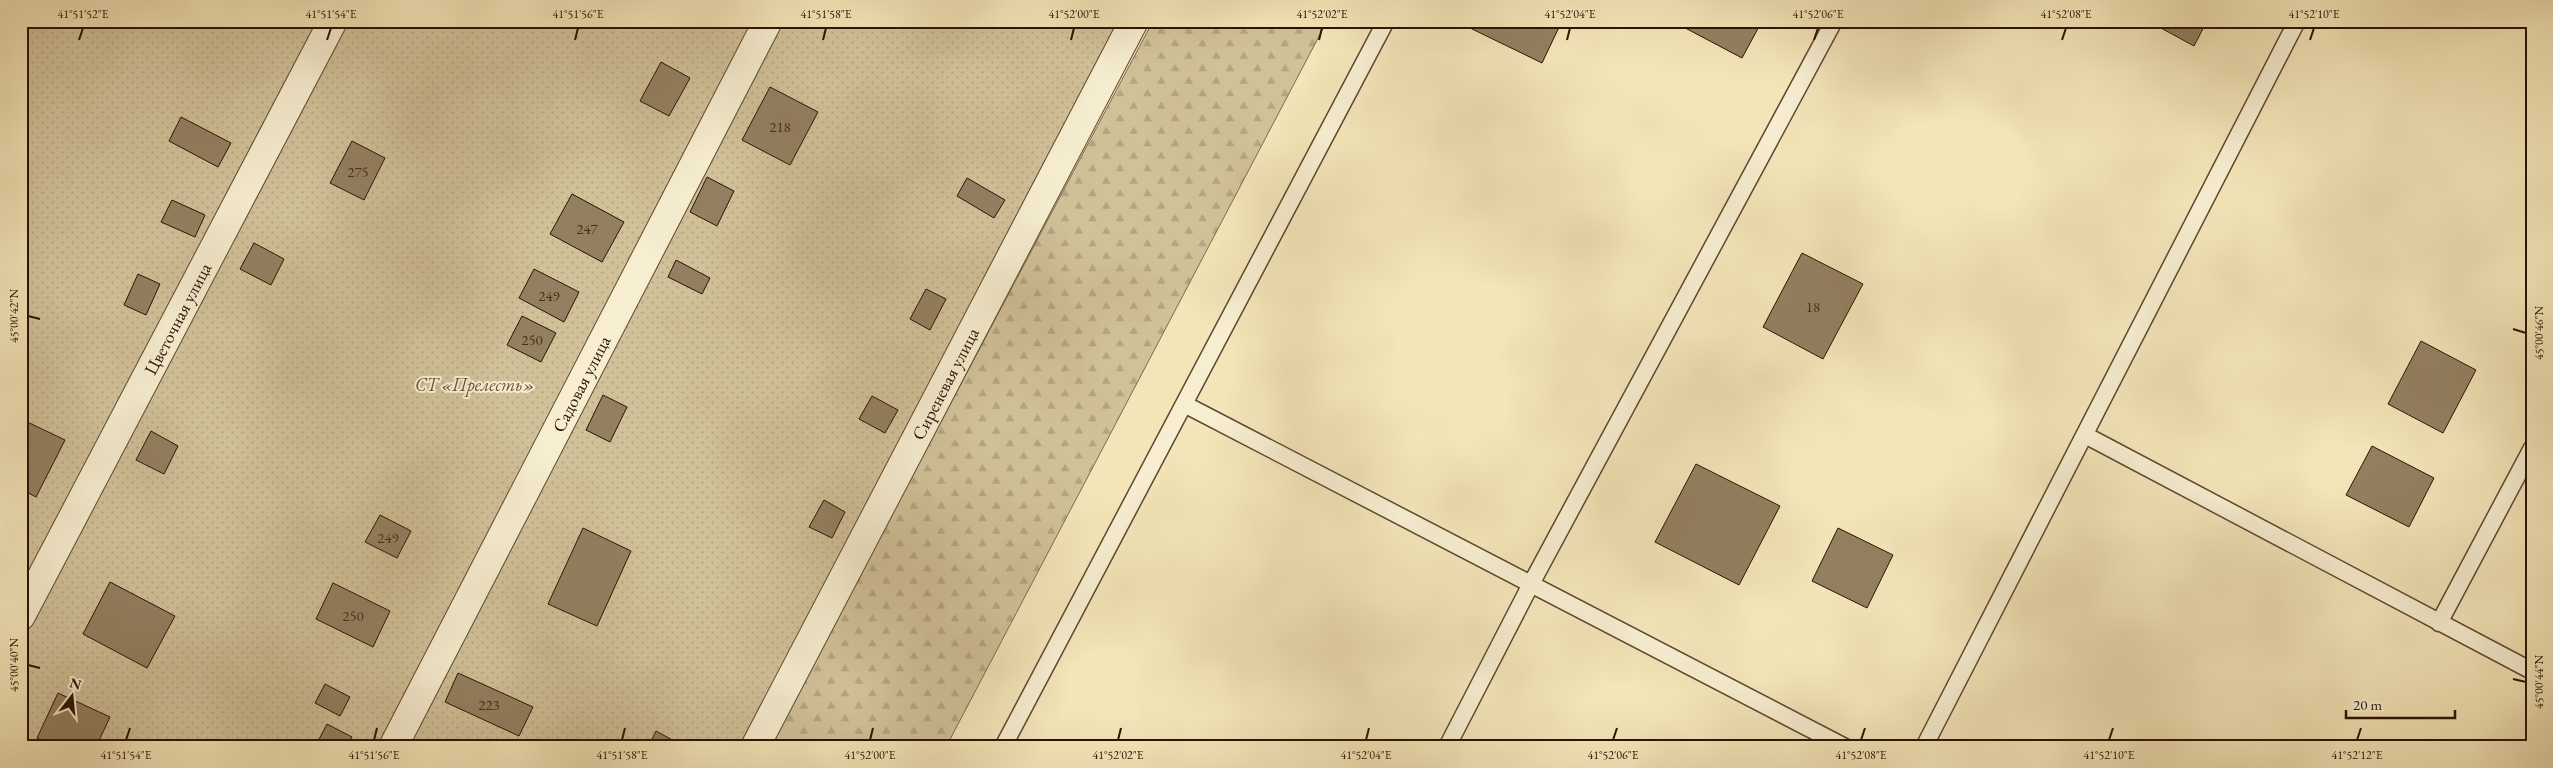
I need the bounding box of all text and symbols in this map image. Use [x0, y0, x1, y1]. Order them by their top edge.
text: 41°51'52"E [57, 6, 109, 22]
text: 41°51'54"E [305, 6, 357, 22]
text: 41°51'56"E [552, 6, 604, 22]
text: 41°51'58"E [800, 6, 852, 22]
text: 41°52'00"E [1048, 6, 1100, 22]
text: 41°52'02"E [1296, 6, 1348, 22]
text: 41°52'04"E [1544, 6, 1596, 22]
text: 41°52'06"E [1792, 6, 1844, 22]
text: 41°52'08"E [2040, 6, 2092, 22]
text: 41°52'10"E [2288, 6, 2340, 22]
house number: 218 [769, 117, 791, 136]
house number: 275 [347, 162, 369, 181]
house number: 247 [576, 219, 599, 238]
street label: Цветочная улица [138, 258, 216, 378]
house number: 249 [538, 286, 560, 305]
text: 45°00'42"N [6, 289, 22, 343]
house number: 18 [1806, 297, 1820, 316]
text: 45°00'46"N [2531, 306, 2547, 360]
street label: Сиреневая улица [906, 323, 984, 444]
house number: 250 [521, 330, 543, 349]
street label: Садовая улица [546, 331, 616, 436]
park label: СТ «Прелесть» [415, 373, 535, 397]
house number: 249 [377, 528, 399, 547]
house number: 250 [342, 606, 364, 625]
text: 45°00'40"N [6, 638, 22, 692]
text: 45°00'44"N [2531, 655, 2547, 709]
north arrow [48, 670, 98, 720]
text: N [68, 673, 84, 694]
scale bar [2346, 688, 2454, 720]
house number: 223 [478, 695, 500, 714]
text: 20 m [2353, 695, 2382, 714]
text: 41°51'54"E [100, 747, 152, 763]
text: 41°51'56"E [348, 747, 400, 763]
text: 41°51'58"E [596, 747, 648, 763]
text: 41°52'00"E [844, 747, 896, 763]
text: 41°52'02"E [1092, 747, 1144, 763]
text: 41°52'04"E [1340, 747, 1392, 763]
text: 41°52'06"E [1587, 747, 1639, 763]
text: 41°52'08"E [1835, 747, 1887, 763]
text: 41°52'10"E [2083, 747, 2135, 763]
text: 41°52'12"E [2331, 747, 2383, 763]

